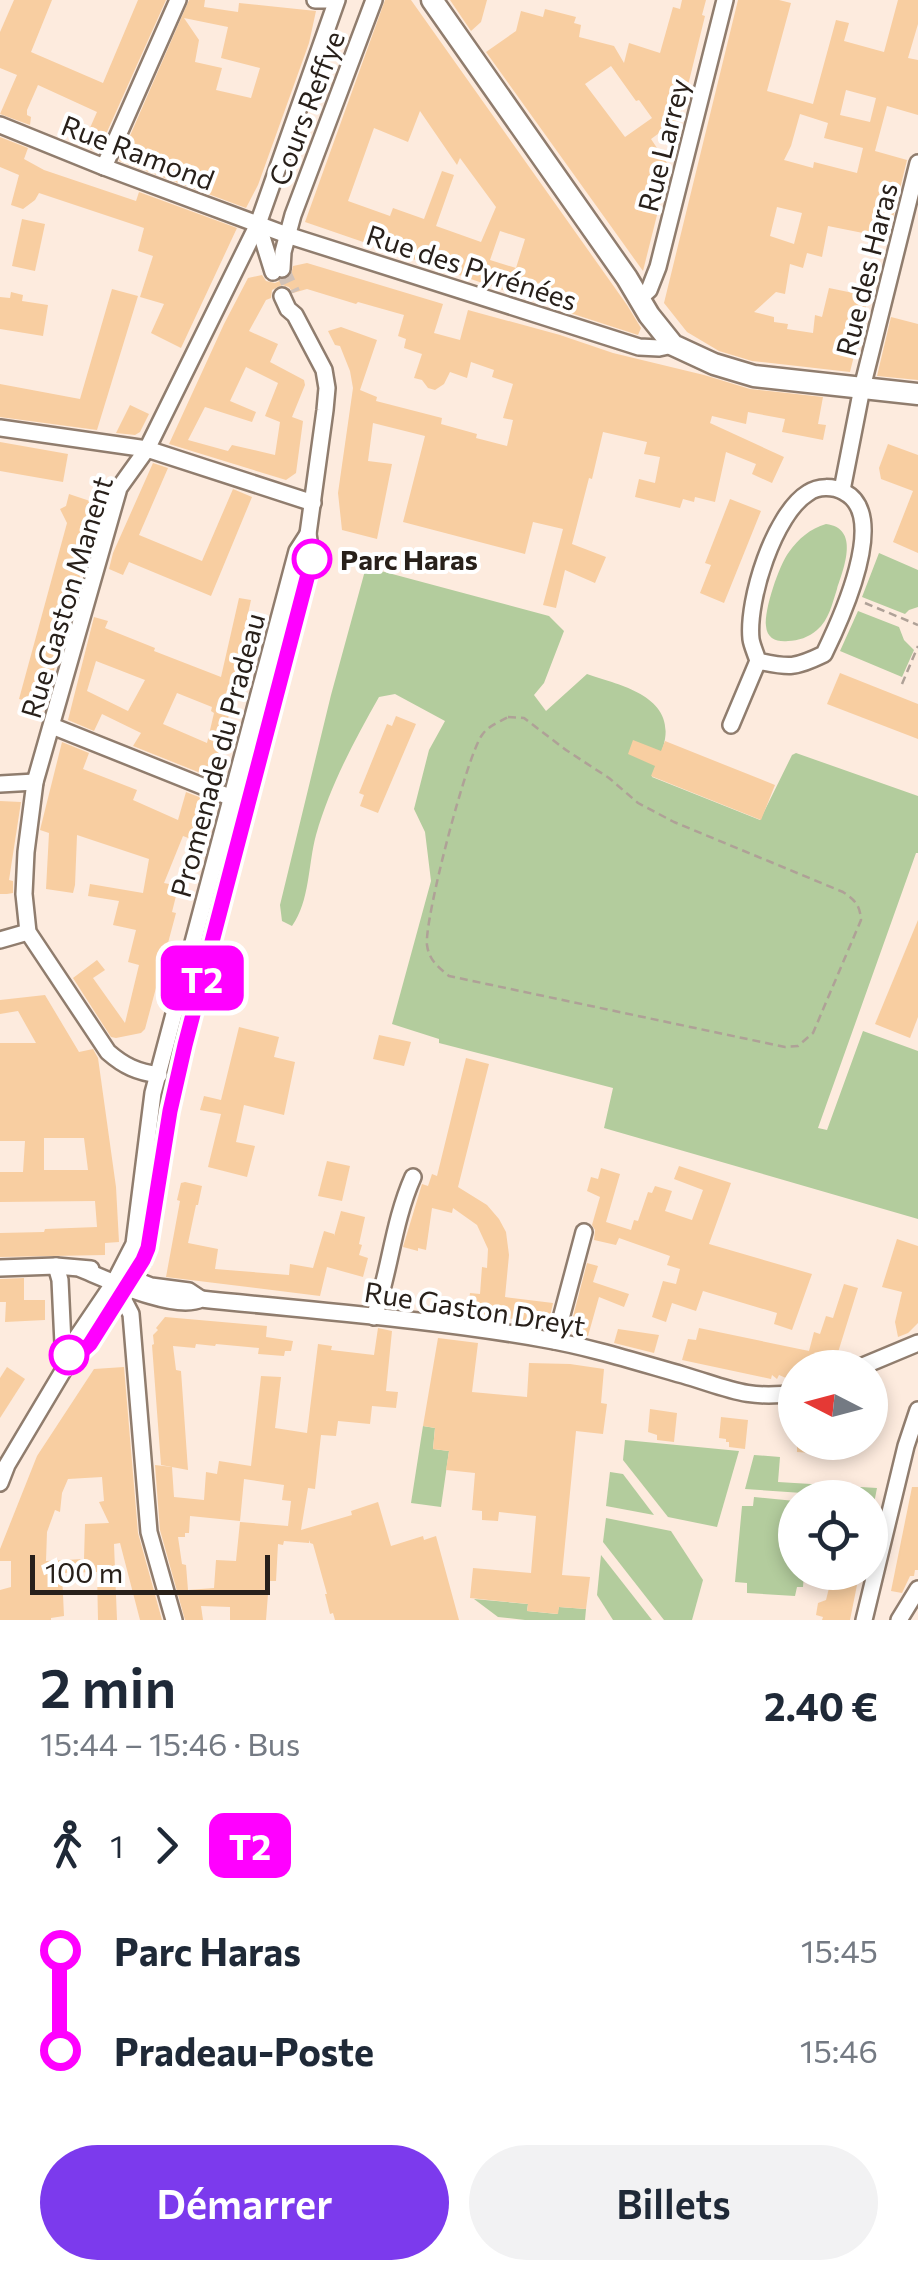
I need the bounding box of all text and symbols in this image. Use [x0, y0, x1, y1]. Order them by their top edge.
street label: Cours Reffye [261, 26, 351, 190]
street label: Rue Larrey [630, 75, 696, 215]
street label: Rue Ramond [57, 107, 219, 197]
street label: Rue des Haras [828, 179, 904, 359]
street label: Rue des Pyrénées [362, 217, 582, 317]
street label: Rue Gaston Manent [13, 472, 119, 722]
marker: Parc Haras [293, 540, 331, 578]
place label: Parc Haras [340, 542, 478, 576]
street label: Promenade du Pradeau [163, 609, 271, 901]
line badge: T2 [157, 946, 247, 1010]
text: T2 [181, 957, 223, 1000]
street label: Rue Gaston Dreyt [362, 1274, 588, 1342]
unlabelled marker [50, 1336, 88, 1374]
north arrow [778, 1350, 888, 1460]
map controls [778, 1350, 888, 1590]
button: locate [778, 1480, 888, 1590]
scale bar [30, 1550, 270, 1594]
text: 100 m [45, 1555, 123, 1589]
text: 2 min [40, 1652, 176, 1719]
text: 2.40 € [764, 1682, 878, 1729]
text: 15:44 – 15:46 · Bus [40, 1723, 300, 1763]
icon: walk [40, 1818, 95, 1873]
icon: forward [139, 1818, 194, 1873]
text: T2 [229, 1824, 271, 1867]
text: 1 [110, 1825, 124, 1865]
text: Parc Haras [114, 1927, 301, 1974]
text: 15:45 [801, 1930, 878, 1970]
text: Pradeau-Poste [114, 2027, 374, 2074]
text: 15:46 [800, 2030, 878, 2070]
button: Démarrer [40, 2145, 449, 2260]
button: Billets [469, 2145, 878, 2260]

